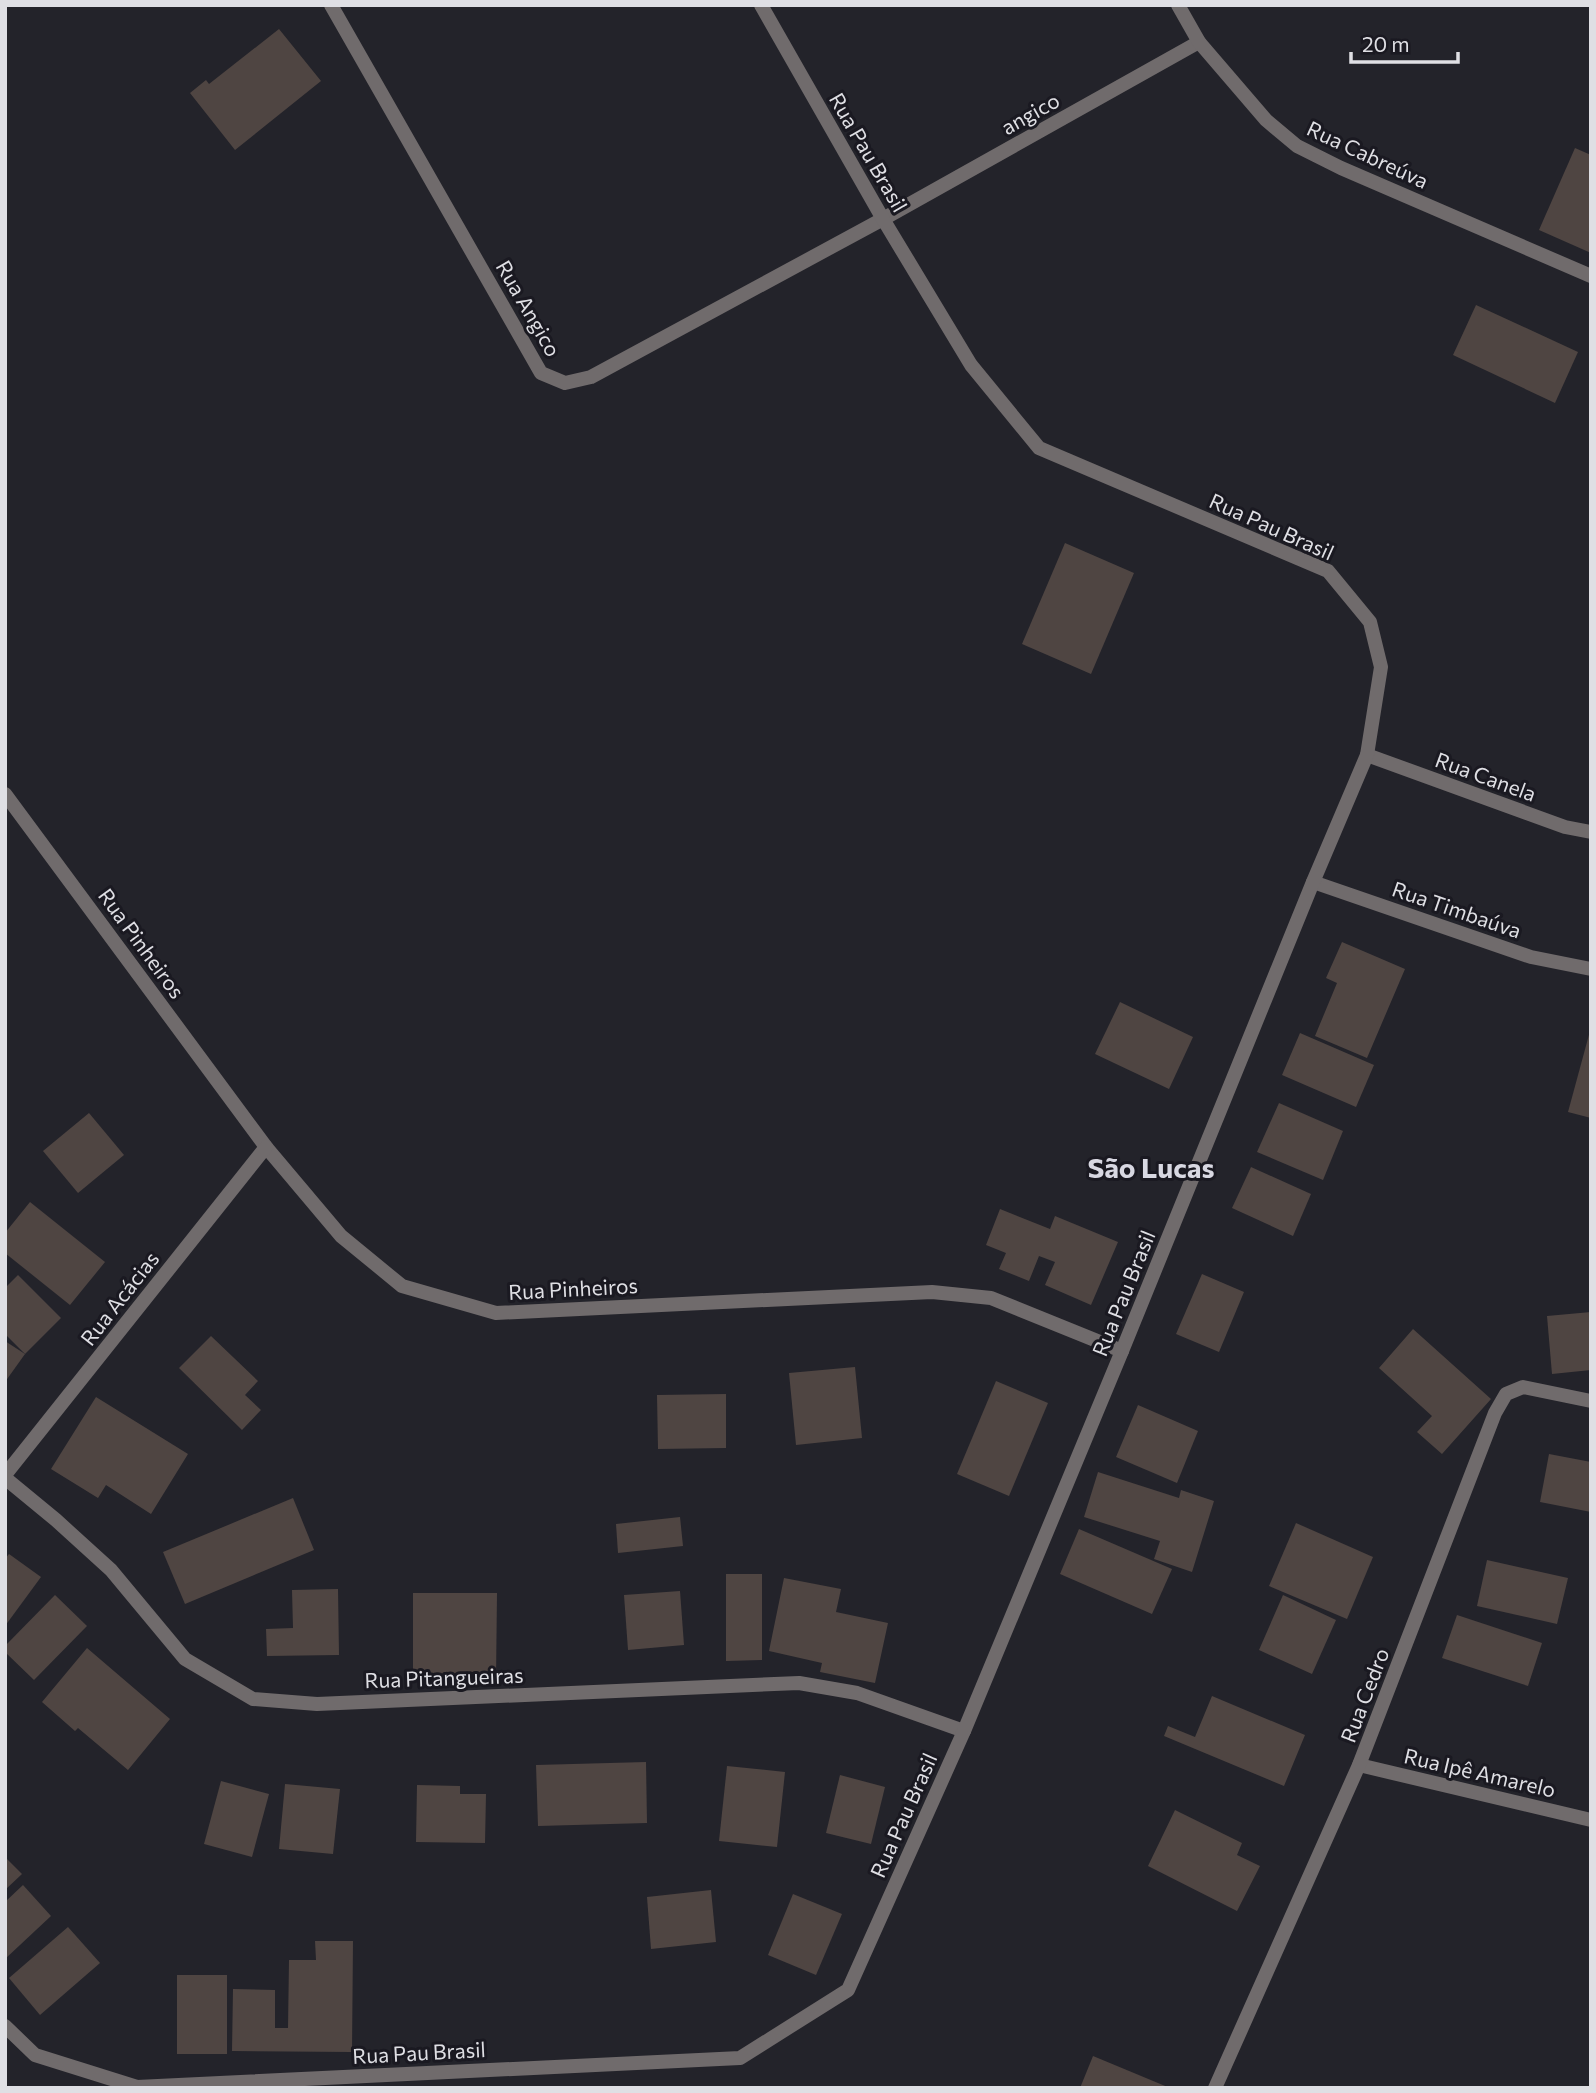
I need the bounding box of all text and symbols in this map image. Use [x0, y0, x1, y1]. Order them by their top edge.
scale bar [1351, 21, 1458, 65]
text: 20 m [1362, 31, 1410, 56]
street label: angico [997, 87, 1063, 139]
street label: Rua Pau Brasil [825, 88, 913, 216]
street label: Rua Cabreúva [1303, 115, 1433, 193]
street label: Rua Angico [491, 255, 567, 361]
street label: Rua Pau Brasil [1206, 487, 1338, 565]
street label: Rua Canela [1432, 746, 1540, 806]
street label: Rua Timbaúva [1389, 875, 1525, 943]
street label: Rua Pinheiros [94, 883, 190, 1003]
district label: São Lucas [1087, 1150, 1215, 1184]
street label: Rua Pau Brasil [1086, 1226, 1160, 1360]
street label: Rua Acácias [75, 1246, 163, 1350]
street label: Rua Pinheiros [508, 1272, 638, 1304]
street label: Rua Cedro [1335, 1644, 1393, 1746]
street label: Rua Pitangueiras [364, 1662, 524, 1692]
street label: Rua Ipê Amarelo [1402, 1742, 1558, 1802]
street label: Rua Pau Brasil [864, 1749, 942, 1881]
street label: Rua Pau Brasil [352, 2036, 486, 2068]

